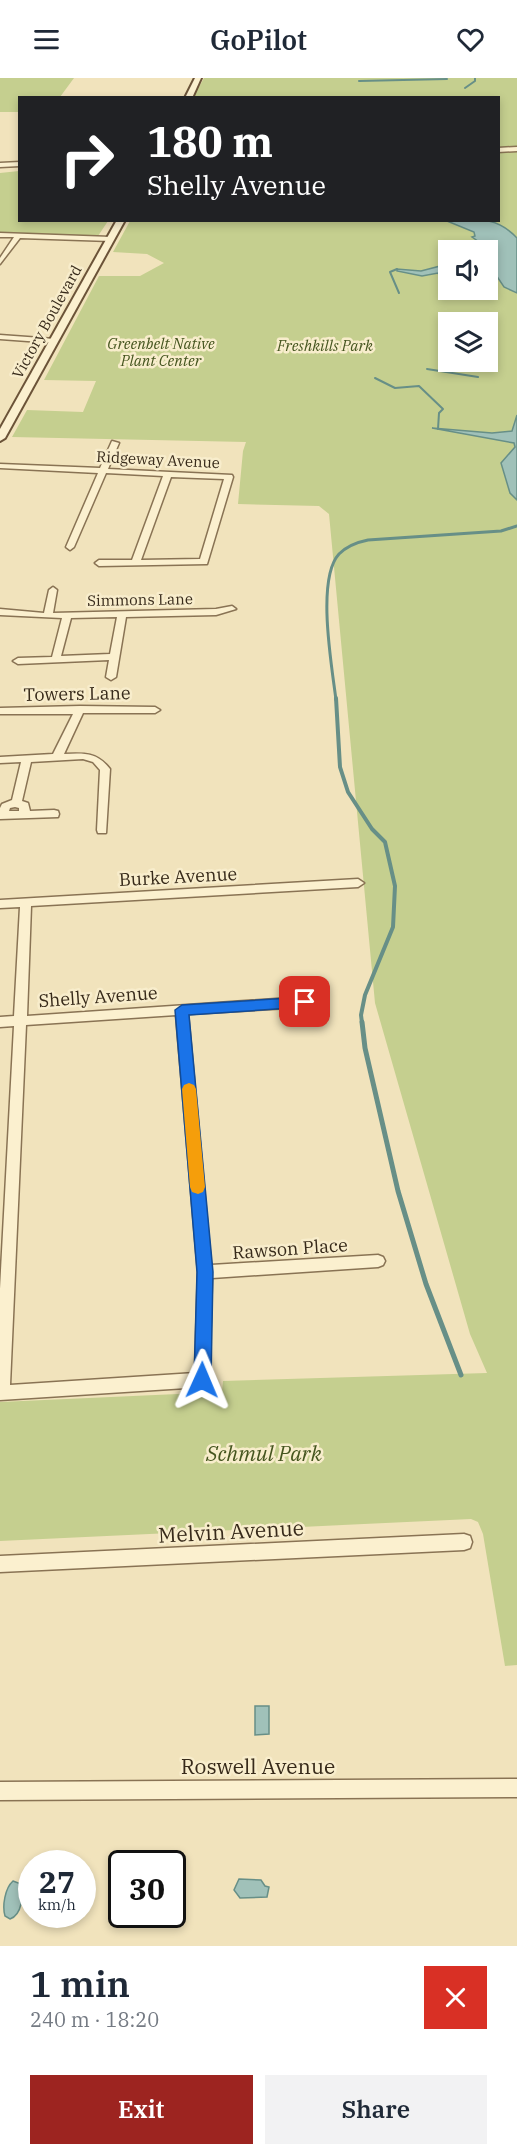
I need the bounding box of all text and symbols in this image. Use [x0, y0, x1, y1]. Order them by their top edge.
text: GoPilot [210, 22, 307, 57]
icon: menu [30, 23, 63, 56]
icon: heart [454, 23, 487, 56]
text: 180 m [147, 114, 273, 169]
icon: right [48, 120, 126, 198]
text: Shelly Avenue [147, 167, 326, 202]
map controls [438, 240, 498, 372]
button: sound [438, 240, 498, 300]
street label: Victory Boulevard [8, 262, 86, 382]
button: layers [438, 312, 498, 372]
park label: Greenbelt Native Plant Center [107, 334, 215, 370]
park label: Freshkills Park [276, 336, 373, 355]
street label: Ridgeway Avenue [96, 447, 220, 472]
street label: Simmons Lane [87, 589, 193, 610]
street label: Towers Lane [23, 681, 131, 706]
street label: Burke Avenue [118, 862, 238, 891]
pin [279, 976, 330, 1027]
street label: Shelly Avenue [38, 981, 158, 1012]
icon: arrive [288, 985, 321, 1018]
street label: Rawson Place [232, 1233, 348, 1264]
position arrow [170, 1348, 234, 1412]
park label: Schmul Park [205, 1439, 323, 1467]
street label: Melvin Avenue [157, 1513, 304, 1549]
street label: Roswell Avenue [181, 1752, 335, 1780]
speed limit sign: 30 [108, 1850, 186, 1928]
text: 27 [39, 1862, 75, 1901]
text: km/h [38, 1895, 76, 1914]
text: 1 min [30, 1960, 130, 2007]
button: close [424, 1966, 487, 2029]
text: 240 m · 18:20 [30, 2006, 159, 2033]
button: Exit [30, 2075, 253, 2144]
button: Share [265, 2075, 487, 2144]

